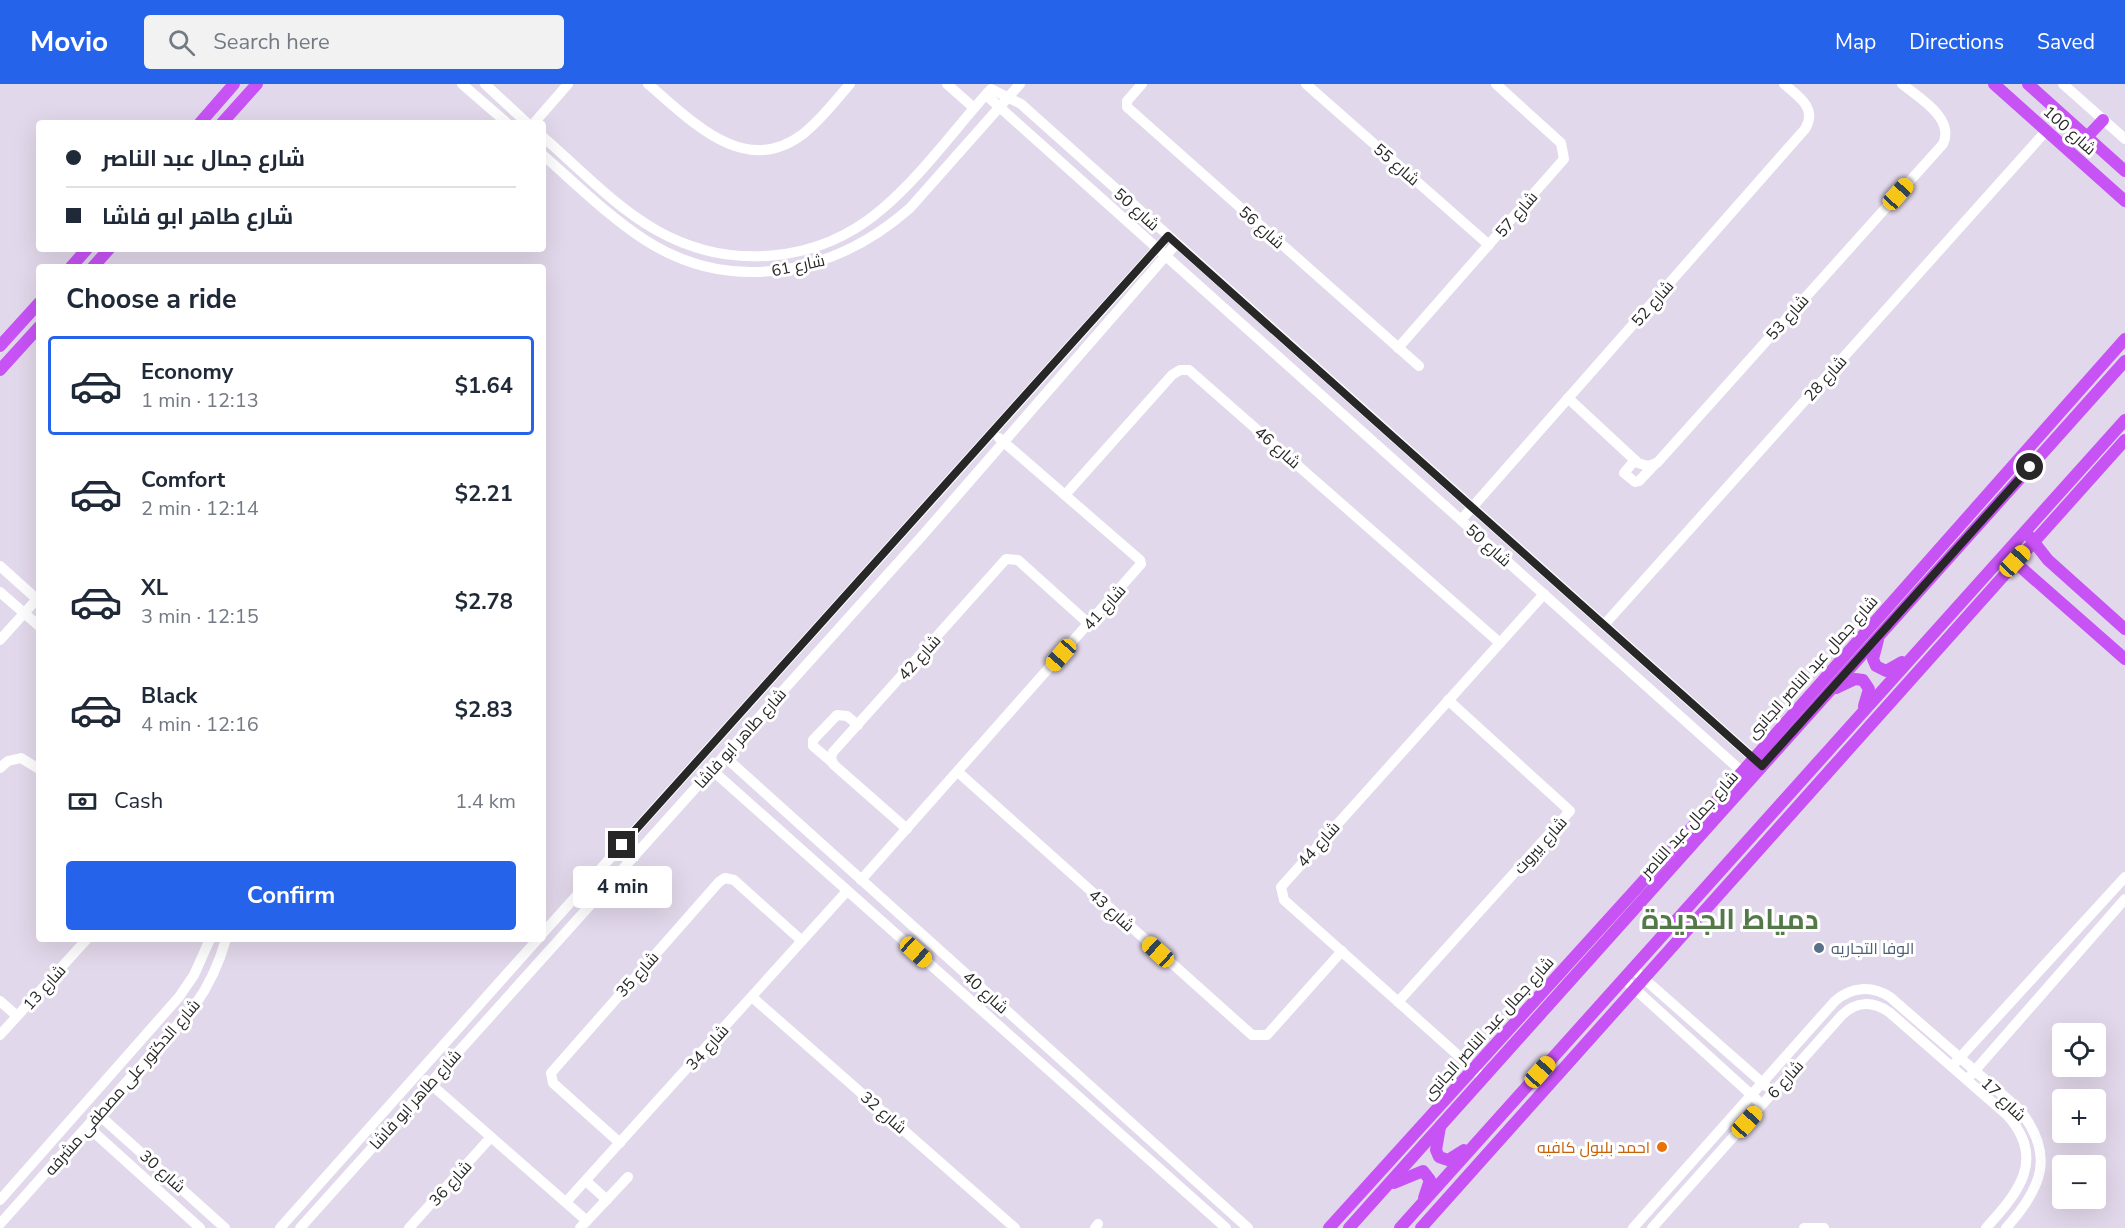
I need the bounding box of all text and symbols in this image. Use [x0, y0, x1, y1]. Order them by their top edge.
search box [144, 15, 564, 69]
text: Movio [30, 23, 108, 61]
icon: search [165, 26, 198, 59]
text: Search here [213, 27, 330, 57]
text: Map [1835, 28, 1876, 56]
text: Directions [1909, 28, 2004, 56]
text: Saved [2037, 28, 2095, 56]
street label: شارع 100 [2038, 101, 2100, 160]
street label: شارع 55 [1369, 139, 1424, 191]
text: شارع جمال عبد الناصر [102, 144, 305, 174]
car [1879, 175, 1917, 213]
street label: شارع 50 [1109, 183, 1164, 236]
street label: شارع 57 [1491, 187, 1543, 242]
street label: شارع 56 [1234, 201, 1289, 254]
text: شارع طاهر ابو فاشا [102, 202, 293, 232]
street label: شارع 61 [769, 250, 827, 282]
street label: شارع 52 [1627, 276, 1679, 331]
text: Choose a ride [66, 281, 237, 318]
street label: شارع 53 [1761, 290, 1814, 345]
street label: شارع 28 [1799, 351, 1852, 406]
text: Economy [141, 357, 233, 387]
icon: car [69, 359, 123, 413]
text: $1.64 [455, 371, 513, 401]
text: 1 min · 12:13 [141, 387, 259, 414]
street label: شارع 46 [1250, 422, 1305, 474]
route start [2016, 453, 2043, 480]
text: Comfort [141, 465, 225, 495]
icon: car [69, 467, 123, 521]
text: $2.21 [455, 479, 513, 509]
text: 2 min · 12:14 [141, 495, 259, 522]
street label: شارع 50 [1461, 519, 1516, 572]
car [1996, 542, 2034, 580]
text: XL [141, 573, 168, 603]
icon: car [69, 575, 123, 629]
street label: شارع 41 [1078, 580, 1131, 635]
text: $2.78 [455, 587, 513, 617]
street label: شارع جمال عبد الناصر الجانبى [1742, 591, 1883, 744]
text: 3 min · 12:15 [141, 603, 259, 630]
street label: شارع 42 [893, 630, 946, 685]
car [1042, 636, 1080, 674]
text: Black [141, 681, 197, 711]
icon: car [69, 683, 123, 737]
street label: شارع طاهر ابو فاشا [690, 684, 792, 793]
text: $2.83 [455, 695, 513, 725]
text: 4 min · 12:16 [141, 711, 259, 738]
street label: شارع جمال عبد الناصر [1635, 767, 1744, 884]
icon: cash [66, 785, 99, 818]
text: Cash [114, 786, 163, 816]
text: 1.4 km [455, 788, 516, 815]
street label: شارع بيروت [1509, 812, 1572, 879]
street label: شارع 44 [1292, 817, 1345, 872]
route end [608, 831, 635, 858]
button: Confirm [66, 861, 516, 930]
callout: 4 min [572, 866, 672, 908]
text: 4 min [597, 873, 648, 900]
street label: شارع 43 [1084, 884, 1139, 937]
district label: دمياط الجديدة [1641, 901, 1819, 939]
car [897, 933, 935, 971]
car [1139, 933, 1177, 971]
place label: الوفا التجاريه [1831, 938, 1914, 960]
marker: الوفا التجاريه [1812, 941, 1826, 955]
street label: شارع 35 [611, 947, 664, 1002]
street label: شارع جمال عبد الناصر الجانبى [1418, 952, 1559, 1105]
street label: شارع 13 [18, 960, 71, 1015]
street label: شارع 40 [958, 966, 1013, 1019]
street label: شارع الدكتور على مصطفى مشرفه [40, 995, 206, 1181]
street label: شارع 34 [681, 1020, 734, 1075]
map controls [2052, 1023, 2106, 1209]
button: locate [2052, 1023, 2106, 1077]
street label: شارع طاهر ابو فاشا [365, 1045, 467, 1154]
car [1521, 1053, 1559, 1091]
street label: شارع 6 [1763, 1056, 1809, 1104]
street label: شارع 17 [1976, 1073, 2030, 1126]
street label: شارع 32 [856, 1087, 911, 1139]
button: + [2052, 1089, 2106, 1143]
car [1728, 1103, 1766, 1141]
place label: احمد بلبول كافيه [1537, 1137, 1650, 1159]
marker: احمد بلبول كافيه [1655, 1140, 1669, 1154]
street label: شارع 30 [135, 1145, 190, 1198]
button: − [2052, 1155, 2106, 1209]
street label: شارع 36 [424, 1156, 477, 1211]

